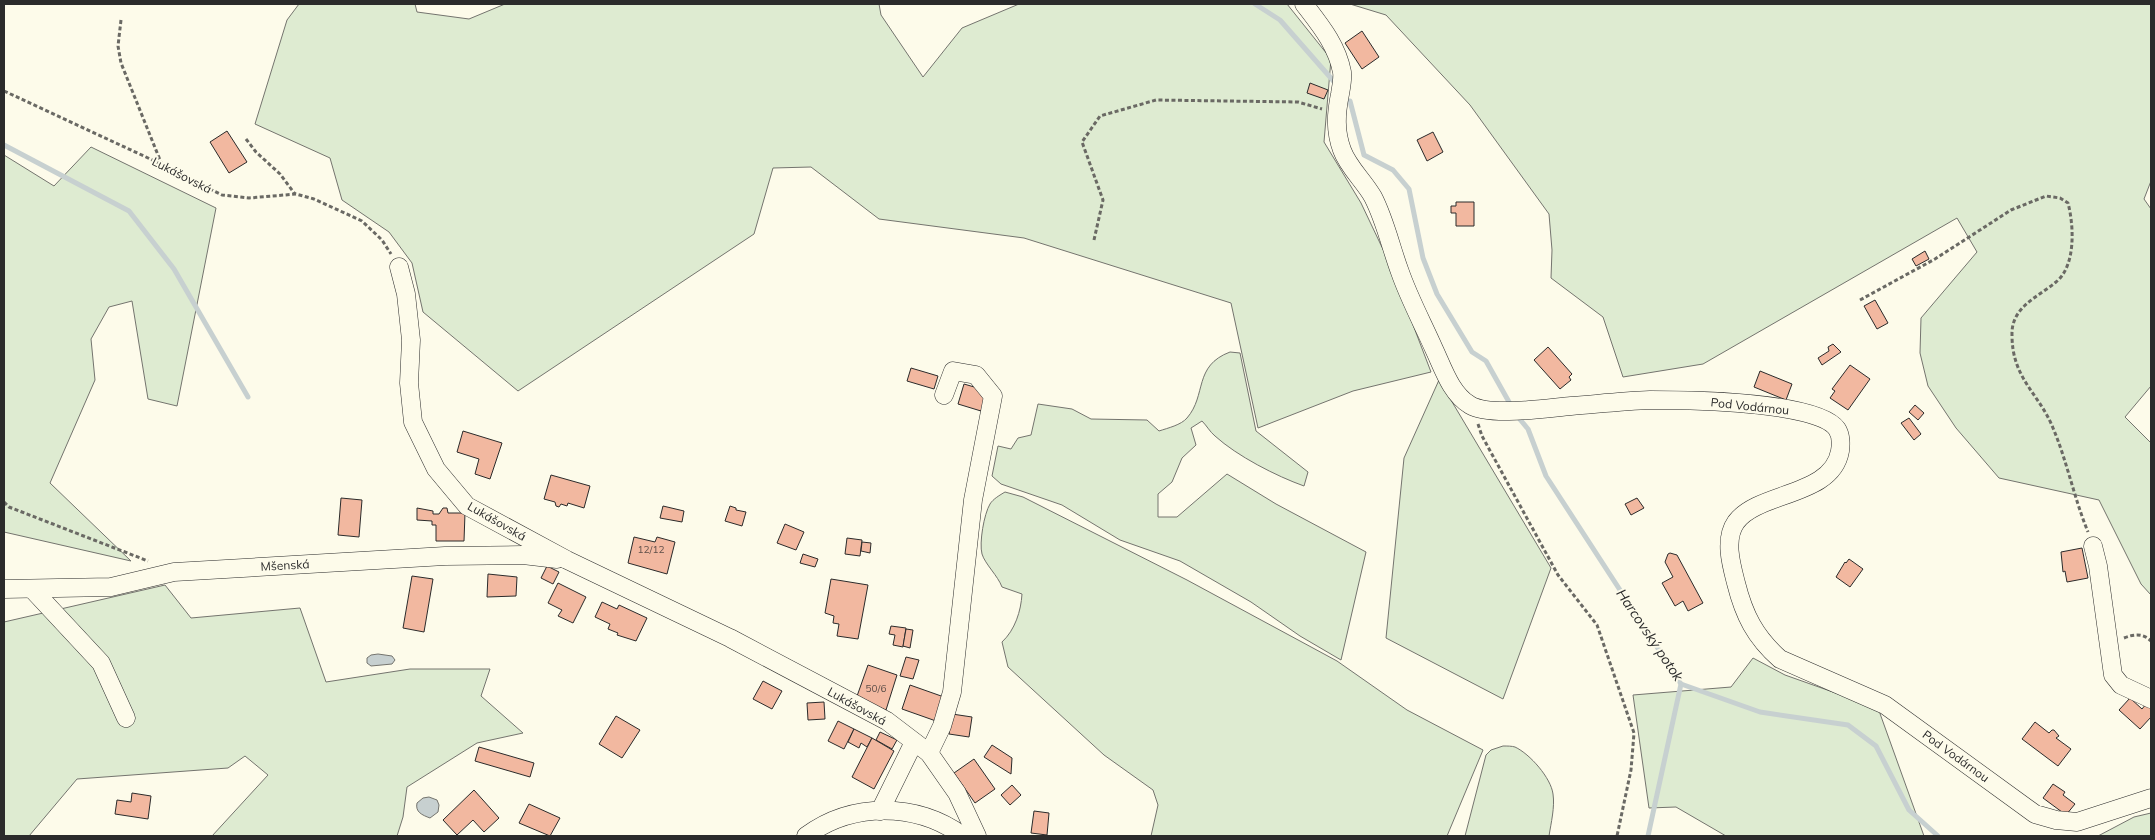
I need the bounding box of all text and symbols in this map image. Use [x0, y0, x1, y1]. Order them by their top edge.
street label: Lukášovská [150, 154, 214, 196]
street label: Pod Vodárnou [1710, 394, 1790, 418]
street label: Lukášovská [465, 498, 529, 544]
house number: 12/12 [638, 543, 664, 556]
street label: Mšenská [260, 556, 310, 574]
water label: Harcovský potok [1612, 585, 1688, 685]
house number: 50/6 [866, 682, 886, 695]
street label: Lukášovská [825, 684, 889, 728]
street label: Pod Vodárnou [1920, 727, 1992, 785]

